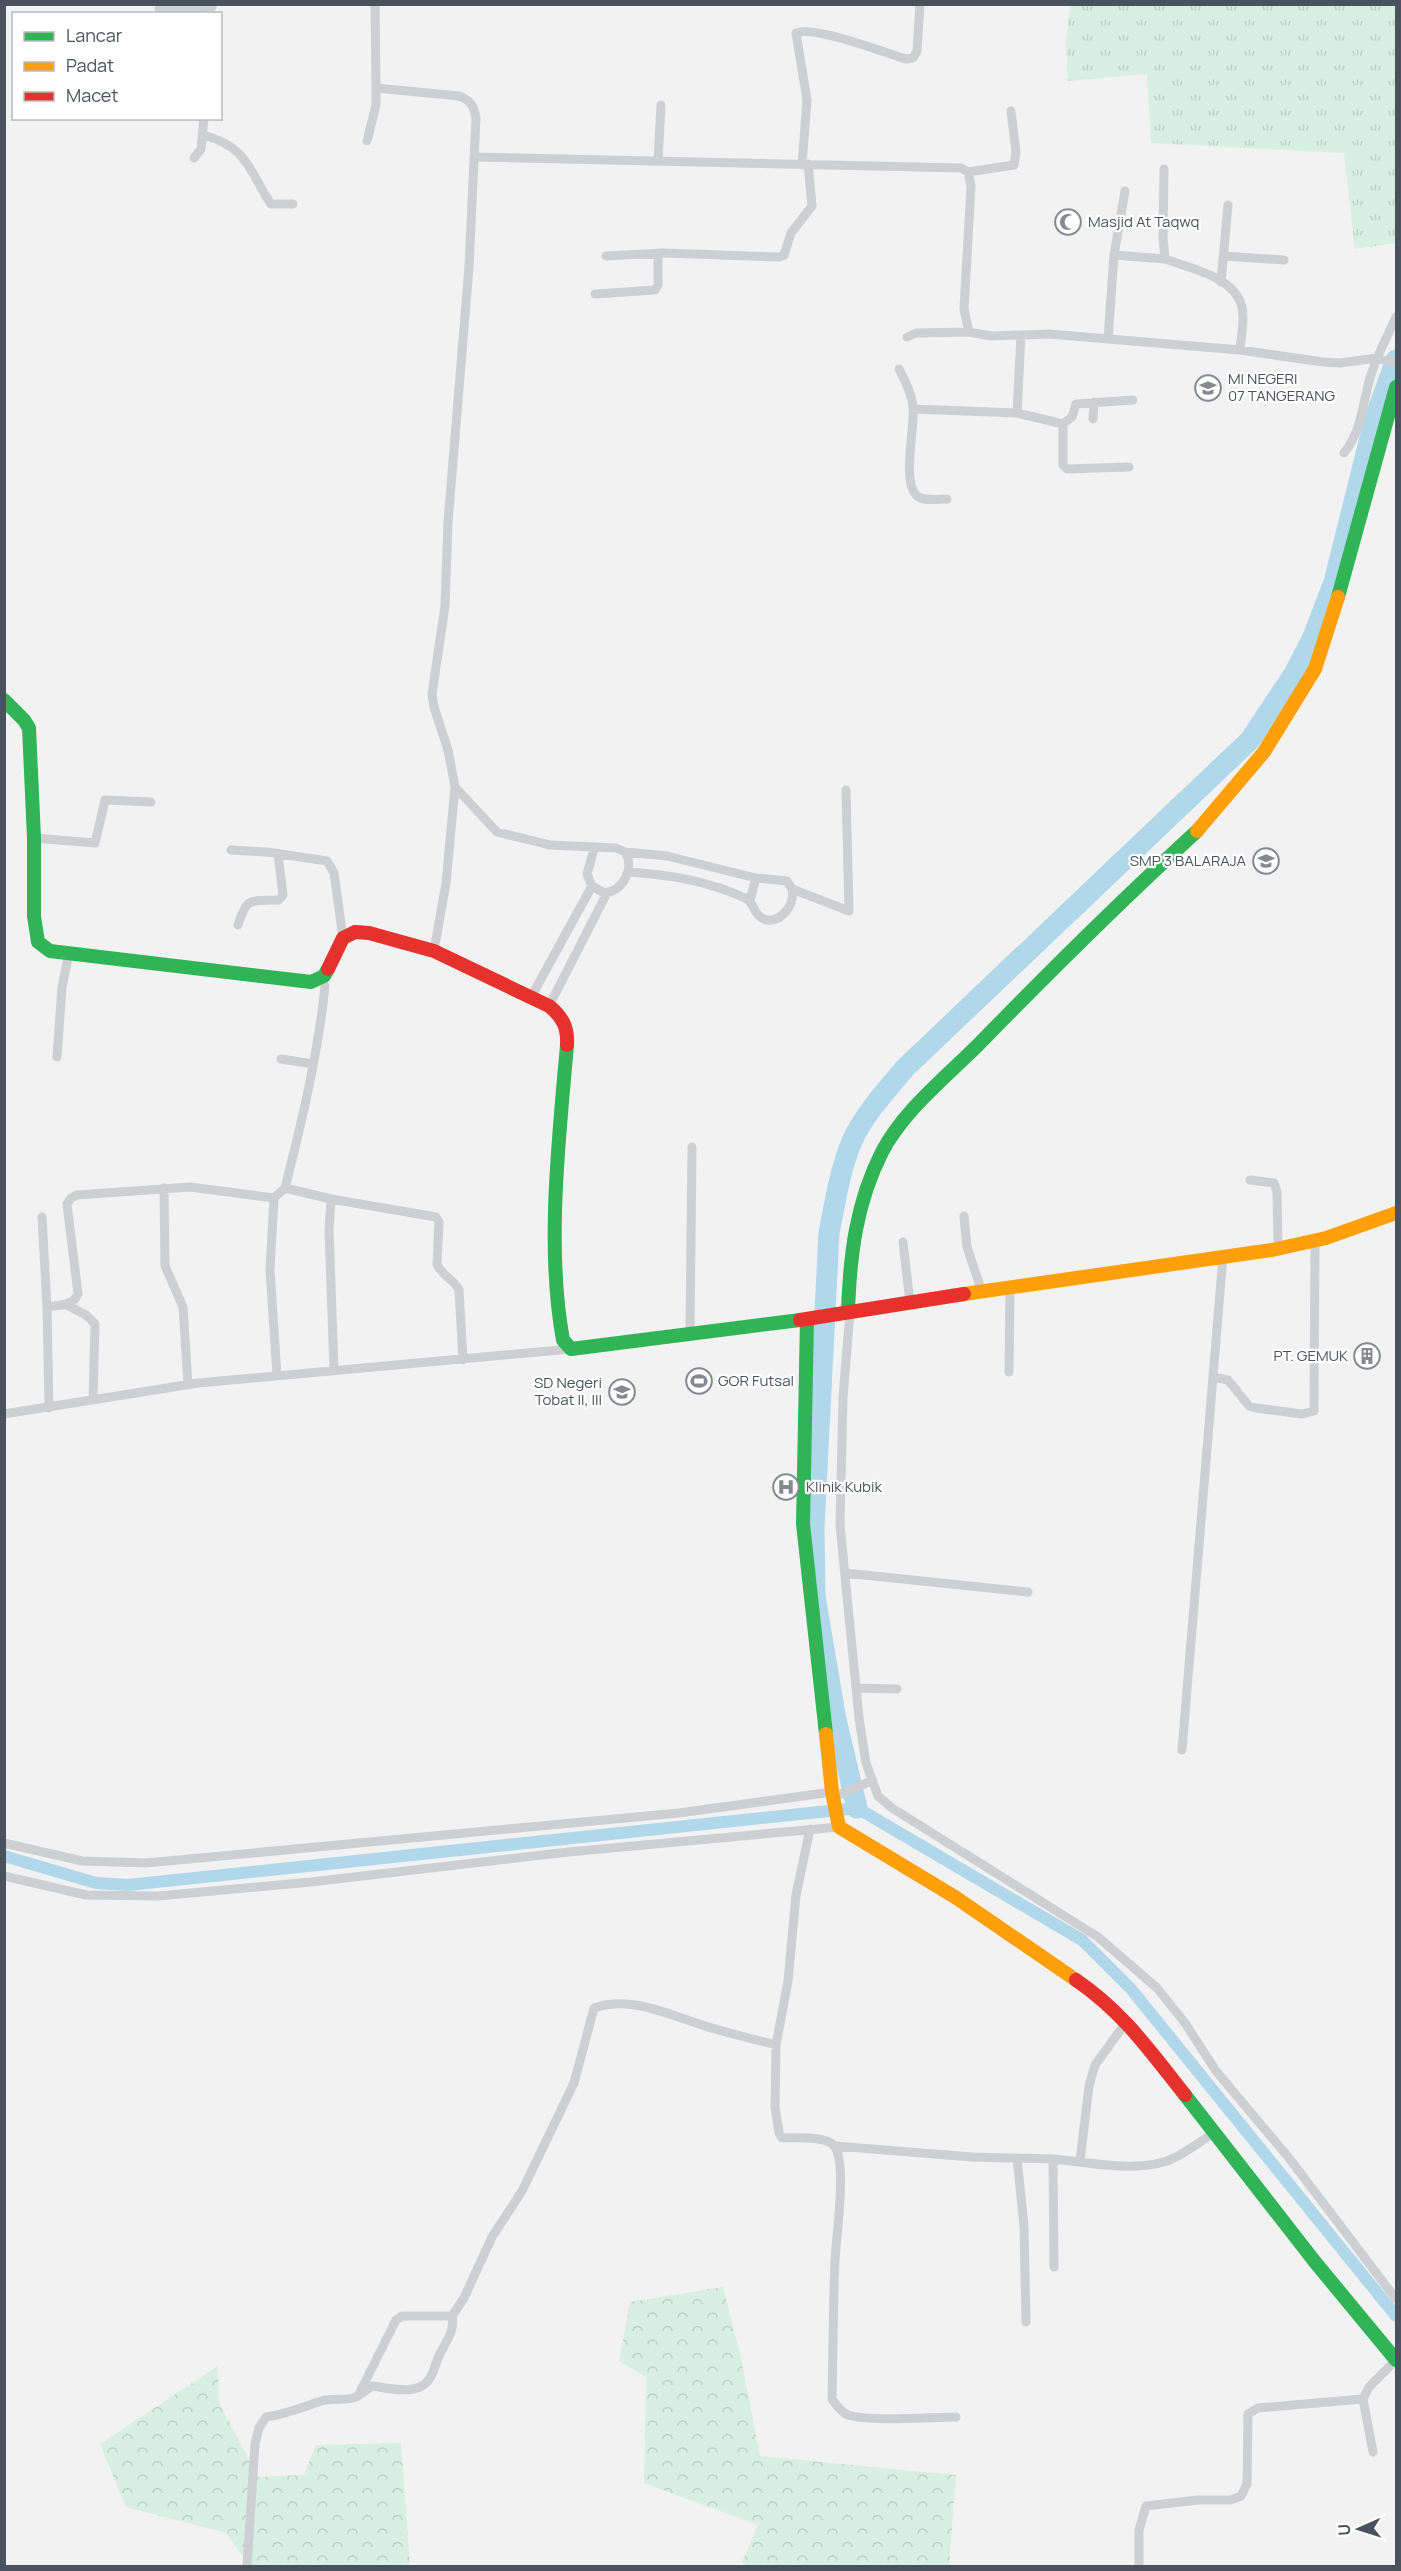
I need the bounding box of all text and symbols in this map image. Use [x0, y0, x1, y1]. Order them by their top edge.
legend [12, 12, 222, 120]
text: Lancar [66, 23, 123, 47]
text: Padat [66, 53, 114, 77]
text: Macet [66, 83, 119, 107]
mosque icon: Masjid At Taqwq [1053, 207, 1083, 237]
place label: Masjid At Taqwq [1088, 211, 1199, 232]
place label: MI NEGERI 07 TANGERANG [1228, 368, 1335, 406]
school or university icon: MI NEGERI 07 TANGERANG [1193, 373, 1223, 403]
school or university icon: SMP 3 BALARAJA [1251, 846, 1281, 876]
place label: SMP 3 BALARAJA [1130, 850, 1246, 871]
building icon: PT. GEMUK [1352, 1341, 1382, 1371]
place label: PT. GEMUK [1274, 1345, 1348, 1366]
sports icon: GOR Futsal [684, 1366, 714, 1396]
place label: GOR Futsal [718, 1370, 794, 1391]
place label: SD Negeri Tobat II, III [534, 1372, 602, 1410]
school or university icon: SD Negeri Tobat II, III [607, 1377, 637, 1407]
hospital icon: Klinik Kubik [771, 1472, 801, 1502]
place label: Klinik Kubik [806, 1476, 882, 1497]
north arrow [1329, 2499, 1389, 2559]
text: U [1333, 2523, 1355, 2536]

